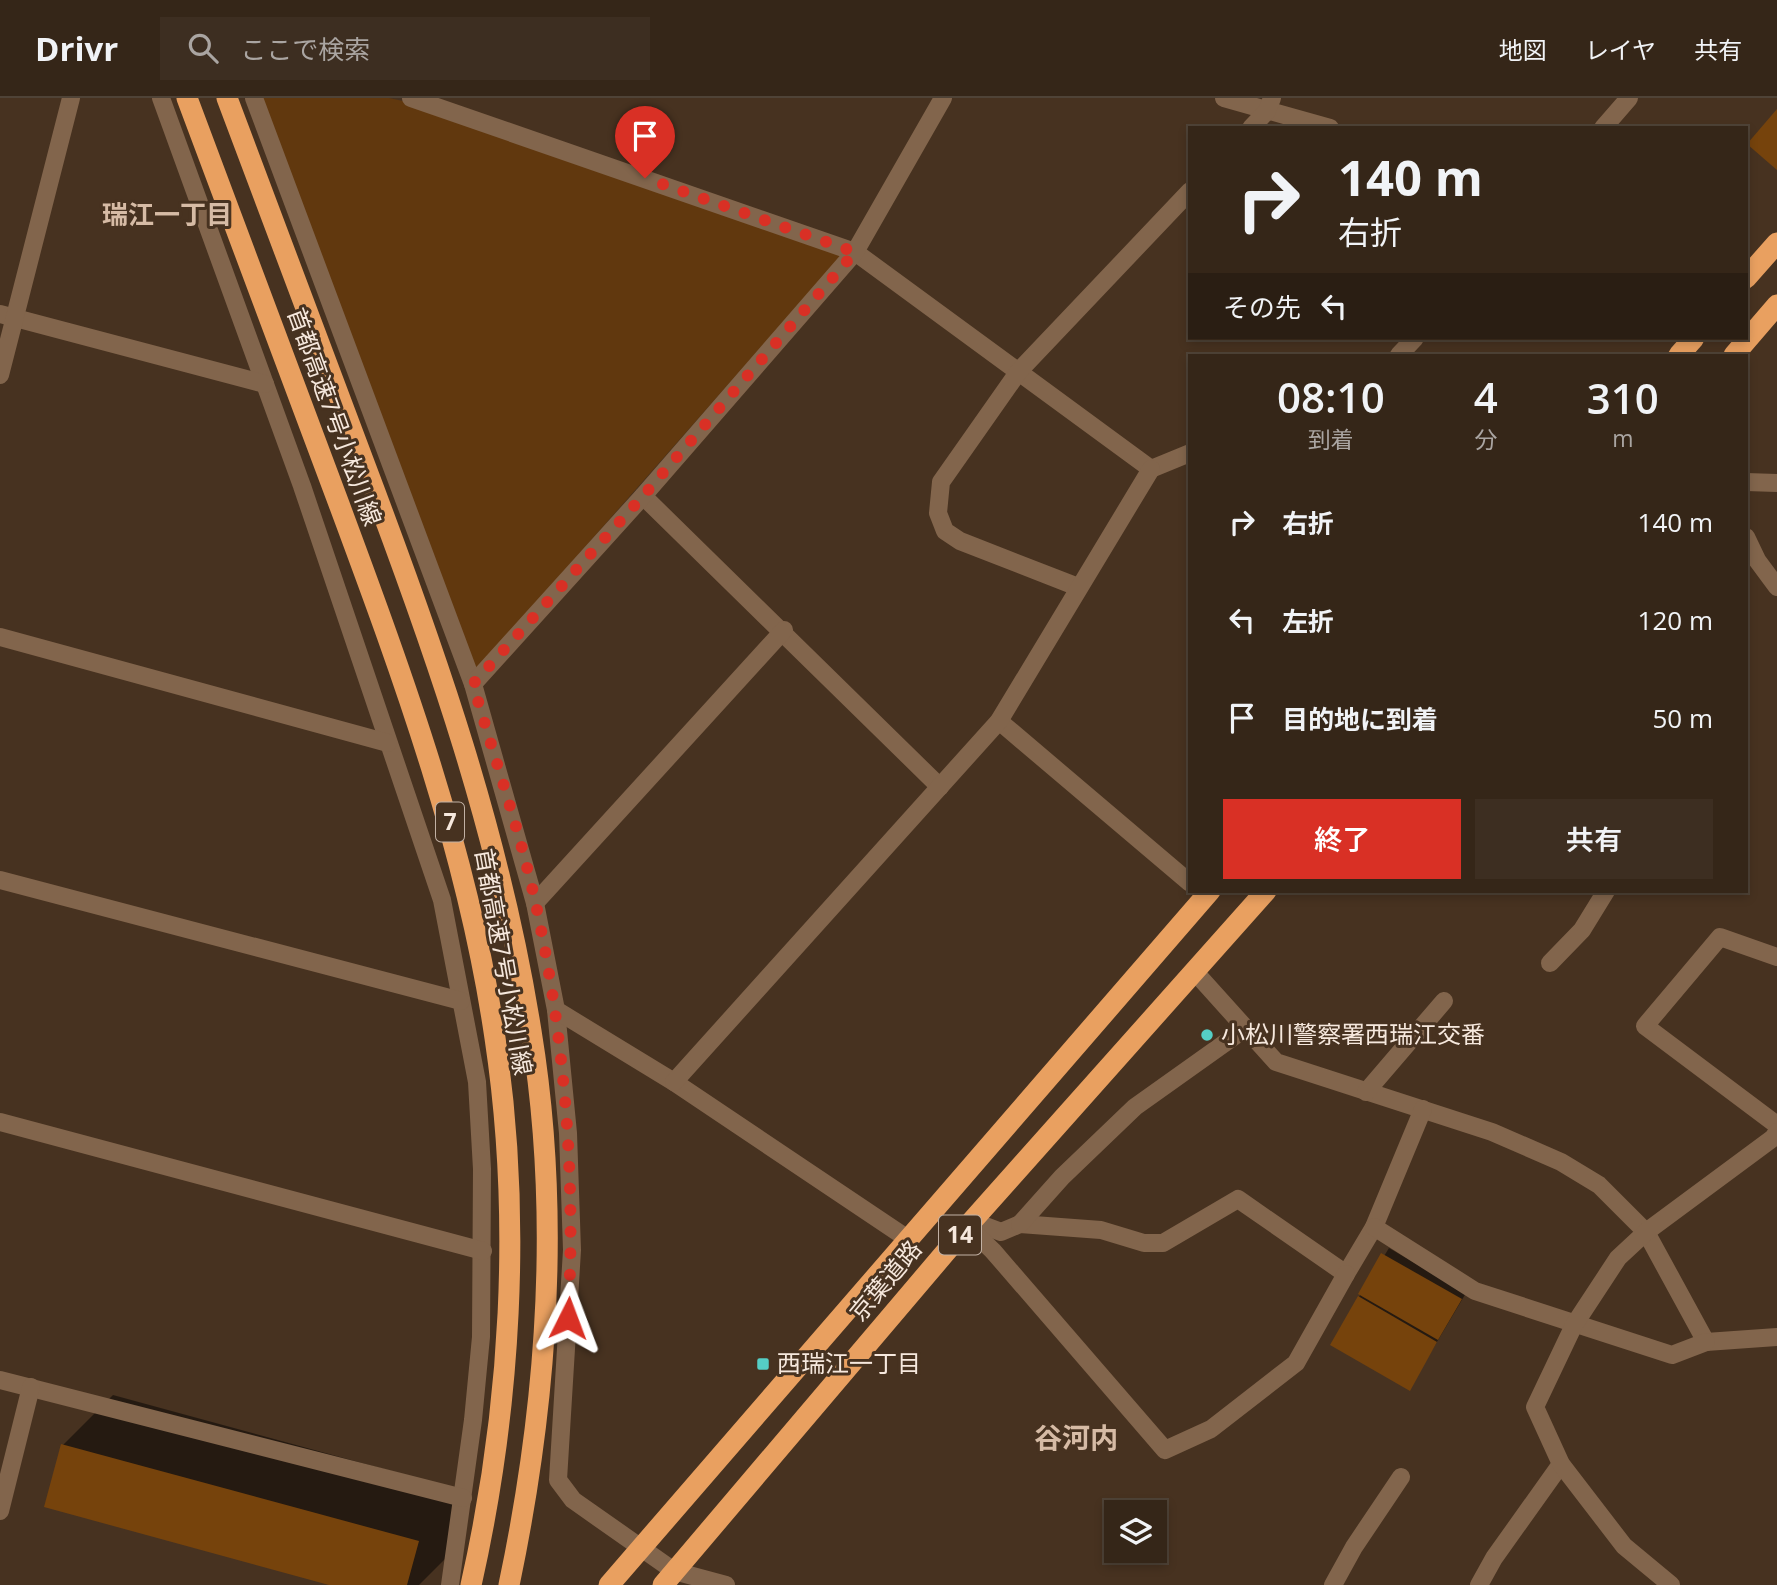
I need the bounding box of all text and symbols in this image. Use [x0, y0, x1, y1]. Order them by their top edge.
search box [160, 17, 650, 80]
text: Drivr [35, 26, 118, 71]
icon: search [184, 29, 222, 67]
text: ここで検索 [240, 31, 370, 67]
text: 地図 [1499, 33, 1547, 66]
text: レイヤ [1585, 33, 1656, 66]
text: 共有 [1694, 33, 1742, 66]
pin [615, 106, 675, 178]
icon: arrive [626, 117, 664, 155]
text: 140 m [1338, 144, 1483, 210]
icon: right [1223, 154, 1314, 245]
district label: 瑞江一丁目 [102, 196, 232, 232]
text: 右折 [1338, 210, 1402, 253]
icon: left [1315, 287, 1353, 325]
text: その先 [1223, 289, 1301, 325]
street label: 首都高速7号小松川線 [281, 303, 390, 530]
text: 08:10 [1277, 368, 1385, 425]
text: 4 [1474, 368, 1498, 425]
text: 310 [1587, 369, 1659, 426]
text: m [1612, 422, 1634, 454]
text: 到着 [1308, 423, 1354, 455]
text: 分 [1474, 423, 1497, 455]
icon: right [1223, 503, 1261, 541]
text: 140 m [1638, 504, 1713, 540]
text: 右折 [1282, 505, 1334, 541]
icon: left [1223, 601, 1261, 639]
text: 120 m [1638, 602, 1713, 638]
text: 左折 [1282, 603, 1334, 639]
icon: arrive [1223, 699, 1261, 737]
text: 50 m [1652, 700, 1713, 736]
text: 目的地に到着 [1282, 701, 1438, 737]
button: 終了 [1223, 799, 1461, 879]
button: 共有 [1475, 799, 1713, 879]
road number: 7 [436, 802, 464, 842]
street label: 首都高速7号小松川線 [468, 846, 541, 1078]
place label: 小松川警察署西瑞江交番 [1221, 1017, 1485, 1050]
marker: 小松川警察署西瑞江交番 [1199, 1027, 1215, 1043]
road number: 14 [939, 1216, 981, 1254]
street label: 京葉道路 [841, 1233, 928, 1327]
position arrow [531, 1281, 605, 1355]
place label: 西瑞江一丁目 [777, 1346, 921, 1379]
marker: 西瑞江一丁目 [755, 1356, 771, 1372]
district label: 谷河内 [1034, 1418, 1118, 1456]
map controls [1104, 1500, 1167, 1563]
button: layers [1104, 1500, 1167, 1563]

